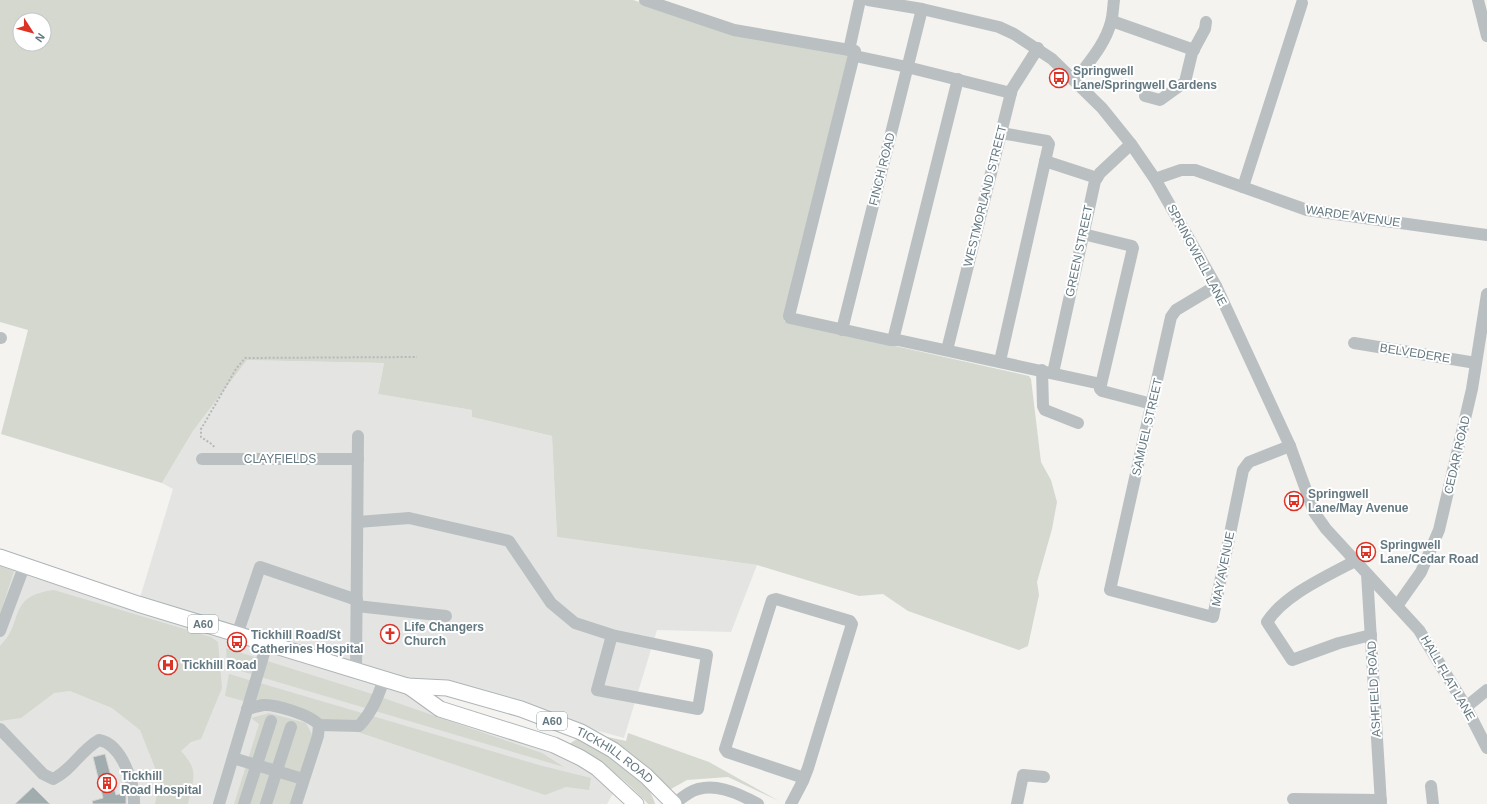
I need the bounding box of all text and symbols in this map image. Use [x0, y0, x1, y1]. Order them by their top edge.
north arrow [12, 12, 52, 52]
text: N [33, 31, 47, 45]
place label: Springwell Lane/Springwell Gardens [1073, 64, 1217, 92]
bus stop icon: Springwell Lane/Springwell Gardens [1048, 67, 1070, 89]
street label: WESTMORLAND STREET [961, 123, 1010, 268]
street label: FINCH ROAD [866, 131, 898, 207]
street label: SPRINGWELL LANE [1164, 202, 1230, 308]
street label: WARDE AVENUE [1305, 202, 1401, 230]
street label: GREEN STREET [1062, 203, 1096, 298]
street label: BELVEDERE [1379, 341, 1451, 365]
street label: SAMUEL STREET [1129, 376, 1165, 477]
street label: CEDAR ROAD [1441, 414, 1473, 496]
street label: CLAYFIELDS [244, 452, 316, 466]
place label: Springwell Lane/May Avenue [1308, 487, 1409, 515]
bus stop icon: Springwell Lane/May Avenue [1283, 490, 1305, 512]
street label: MAY AVENUE [1209, 530, 1237, 608]
place label: Springwell Lane/Cedar Road [1380, 538, 1479, 566]
bus stop icon: Springwell Lane/Cedar Road [1355, 541, 1377, 563]
road number: A60 [188, 615, 218, 633]
place label: Life Changers Church [404, 620, 484, 648]
church icon: Life Changers Church [379, 623, 401, 645]
place label: Tickhill Road/St Catherines Hospital [251, 628, 364, 656]
bus stop icon: Tickhill Road/St Catherines Hospital [226, 631, 248, 653]
street label: HALL FLAT LANE [1418, 633, 1478, 723]
street label: ASHFIELD ROAD [1364, 640, 1384, 738]
hospital icon: Tickhill Road [157, 654, 179, 676]
place label: Tickhill Road [182, 658, 256, 672]
road number: A60 [537, 712, 567, 730]
street label: TICKHILL ROAD [574, 724, 656, 786]
place label: Tickhill Road Hospital [121, 769, 202, 797]
building icon: Tickhill Road Hospital [96, 772, 118, 794]

